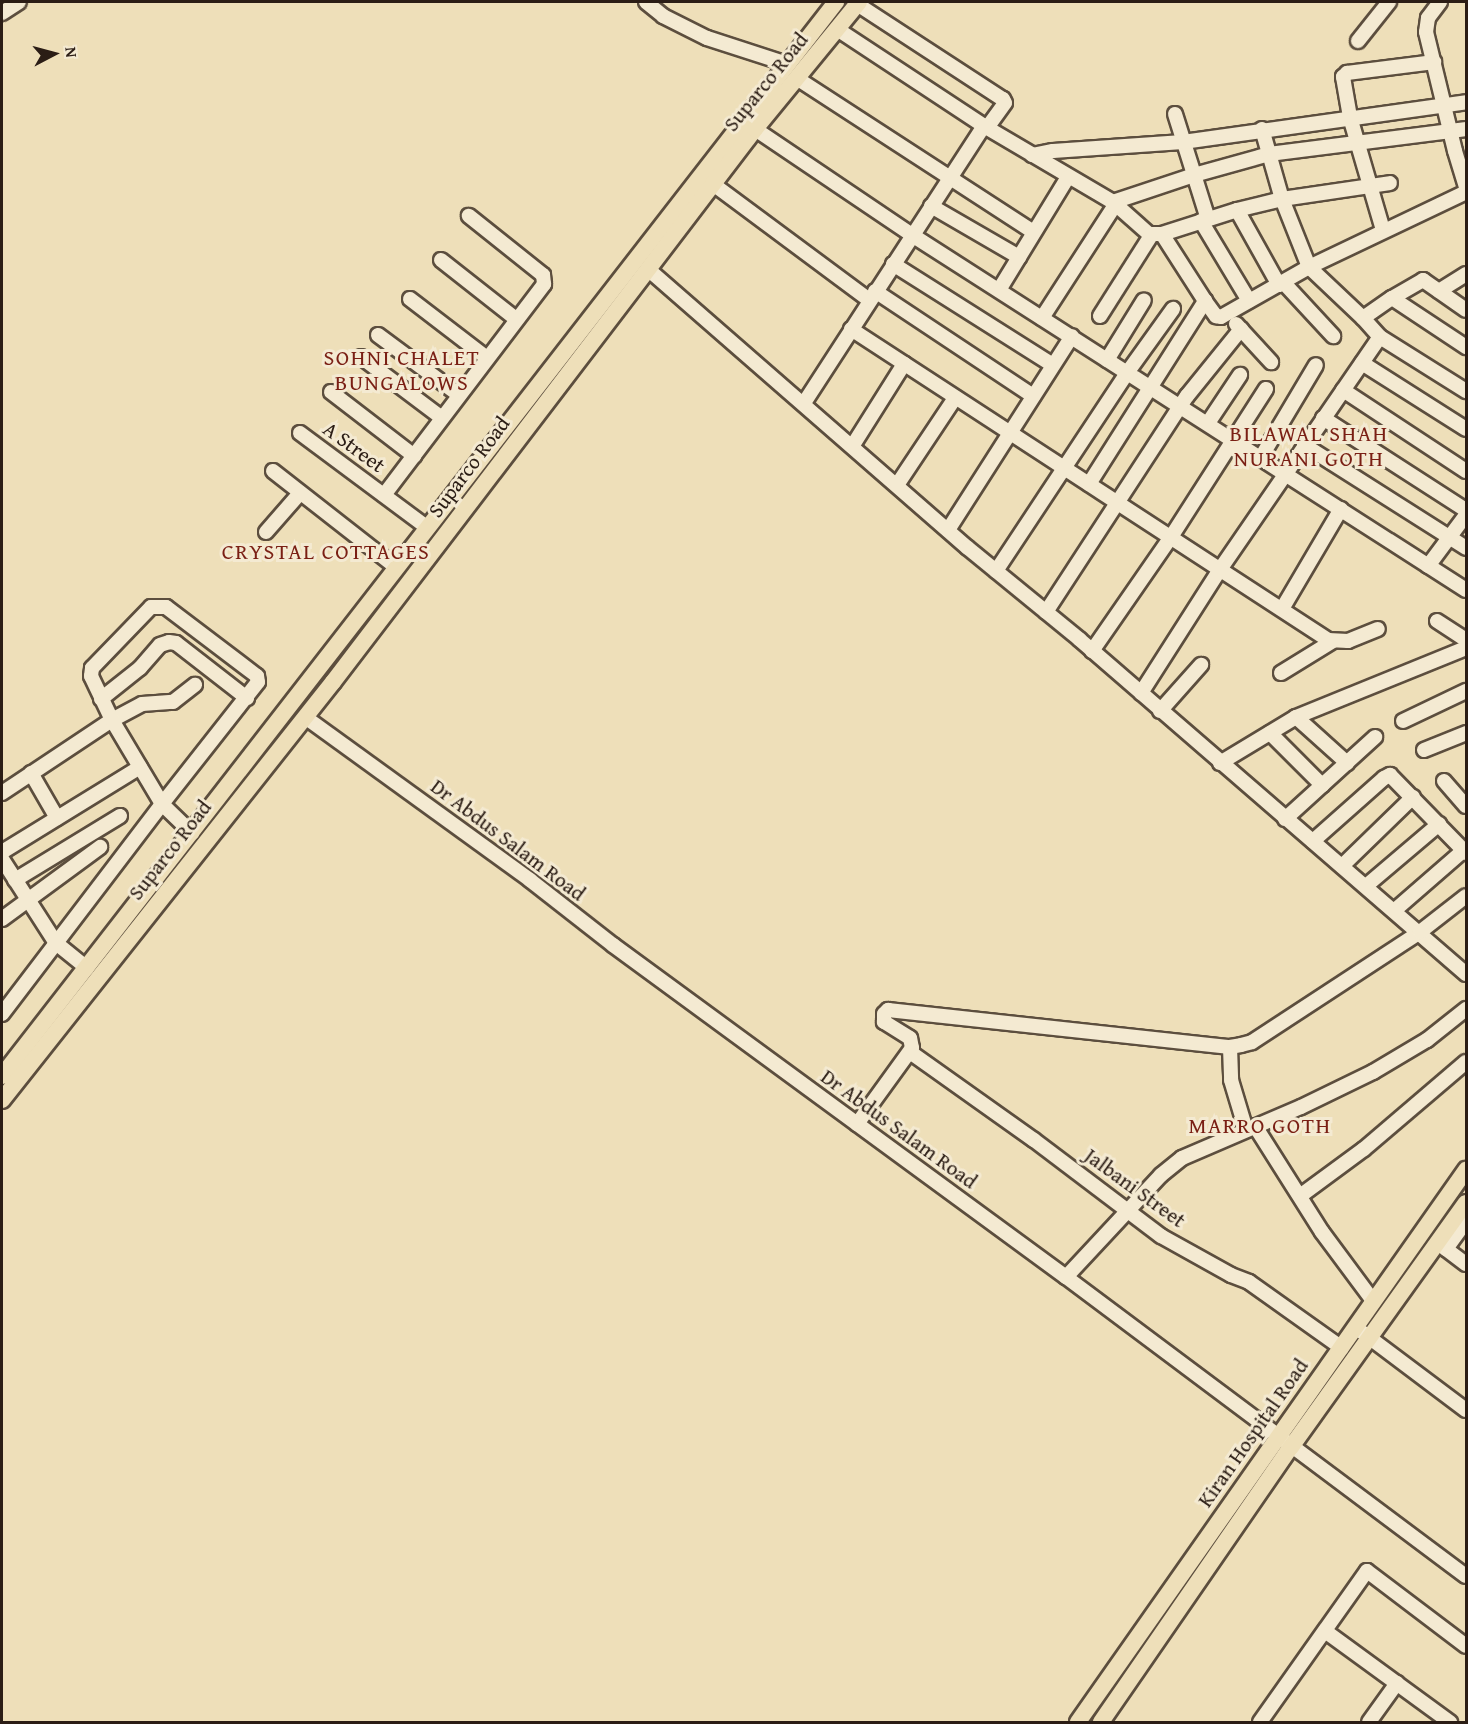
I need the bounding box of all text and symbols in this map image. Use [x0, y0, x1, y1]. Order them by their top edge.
north arrow [24, 24, 84, 84]
street label: Suparco Road [719, 28, 813, 136]
text: N [59, 46, 84, 59]
district label: SOHNI CHALET BUNGALOWS [324, 344, 480, 396]
street label: Suparco Road [423, 412, 515, 522]
street label: A Street [318, 416, 390, 478]
district label: BILAWAL SHAH NURANI GOTH [1229, 420, 1389, 472]
district label: CRYSTAL COTTAGES [222, 539, 430, 565]
street label: Dr Abdus Salam Road [426, 774, 590, 906]
street label: Suparco Road [123, 795, 217, 905]
street label: Dr Abdus Salam Road [816, 1064, 982, 1194]
district label: MARRO GOTH [1188, 1113, 1332, 1139]
street label: Jalbani Street [1080, 1143, 1190, 1233]
street label: Kiran Hospital Road [1192, 1354, 1314, 1512]

